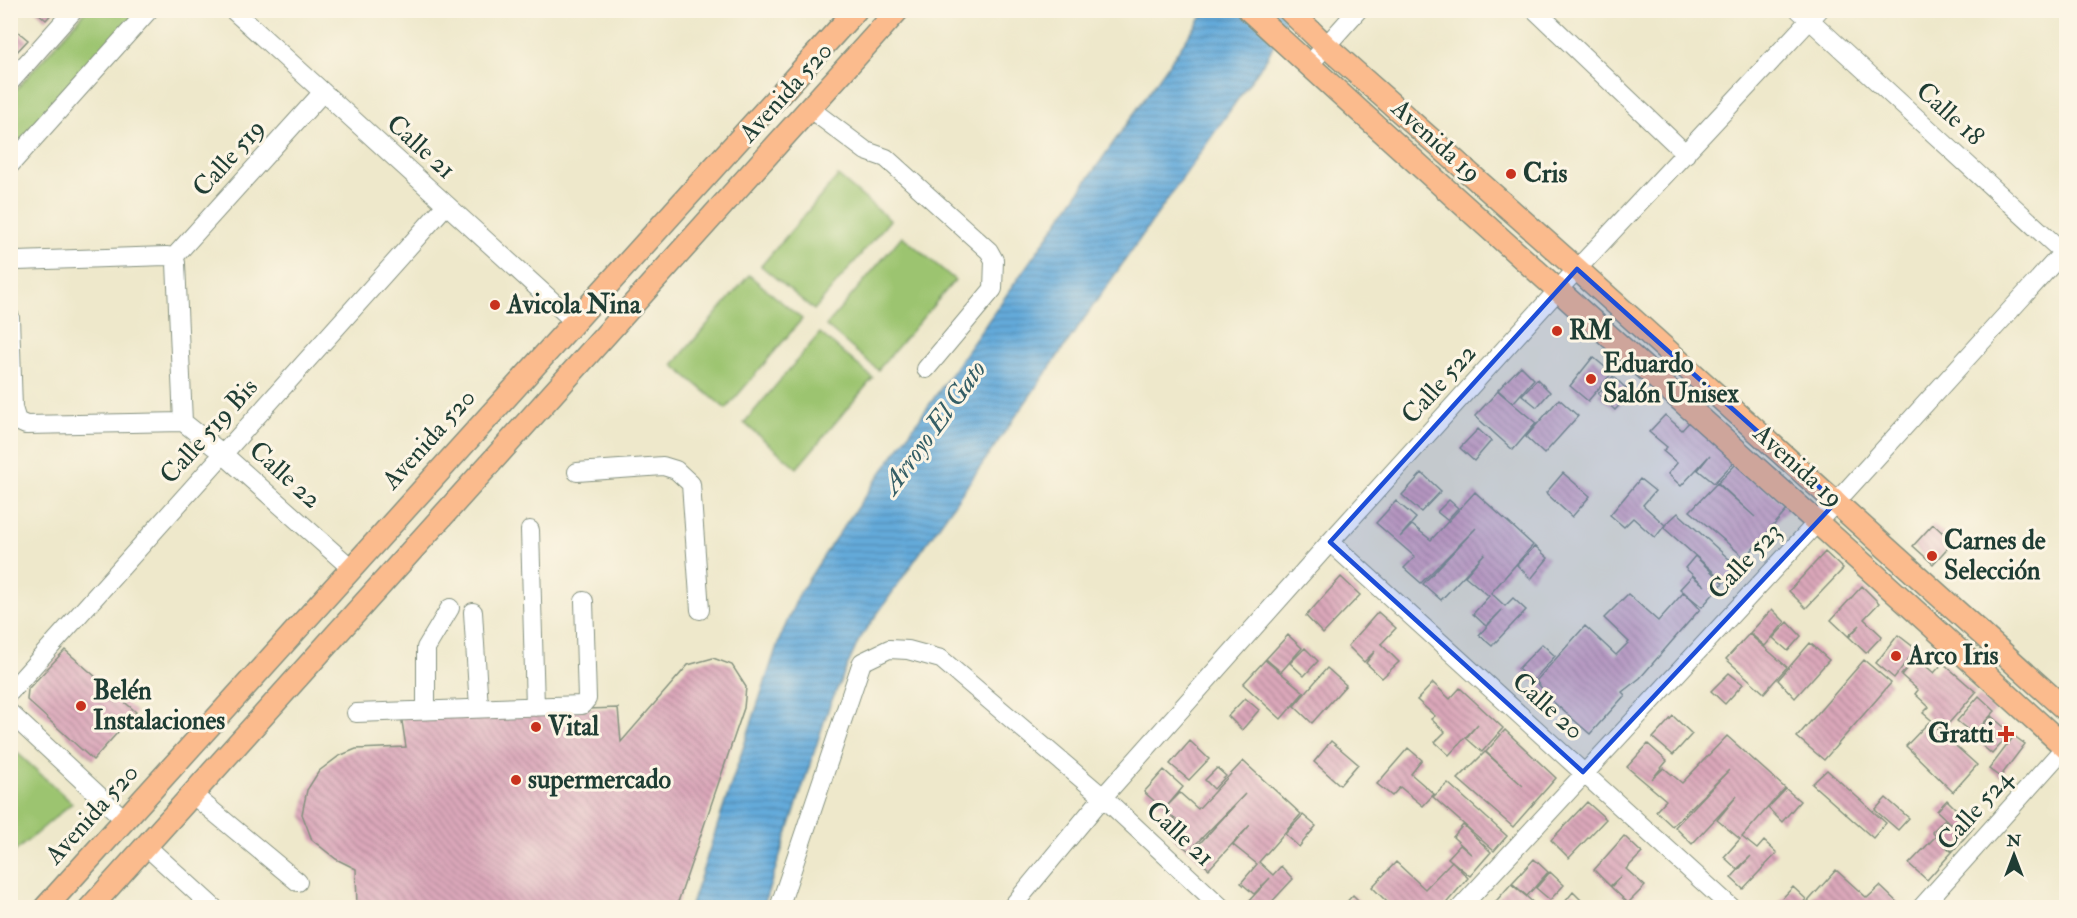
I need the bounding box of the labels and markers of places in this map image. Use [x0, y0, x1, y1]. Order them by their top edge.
place label: Cris [1523, 158, 1567, 190]
marker: Cris [1504, 167, 1518, 181]
place label: Avicola Nina [506, 289, 642, 321]
marker: Avicola Nina [488, 298, 502, 312]
place label: RM [1569, 315, 1613, 347]
marker: RM [1550, 324, 1564, 338]
place label: Eduardo Salón Unisex [1603, 348, 1739, 410]
marker: Eduardo Salón Unisex [1584, 372, 1598, 386]
place label: Carnes de Selección [1944, 525, 2046, 587]
marker: Carnes de Selección [1925, 549, 1939, 563]
place label: Arco Iris [1907, 640, 1999, 672]
marker: Arco Iris [1889, 649, 1903, 663]
place label: Belén Instalaciones [93, 675, 225, 737]
marker: Belén Instalaciones [74, 699, 88, 713]
place label: Vital [547, 711, 599, 743]
place label: Gratti [1928, 718, 1994, 750]
marker: Vital [529, 720, 543, 734]
marker: Gratti [1999, 727, 2013, 741]
place label: supermercado [528, 764, 672, 797]
marker: supermercado [509, 773, 523, 787]

